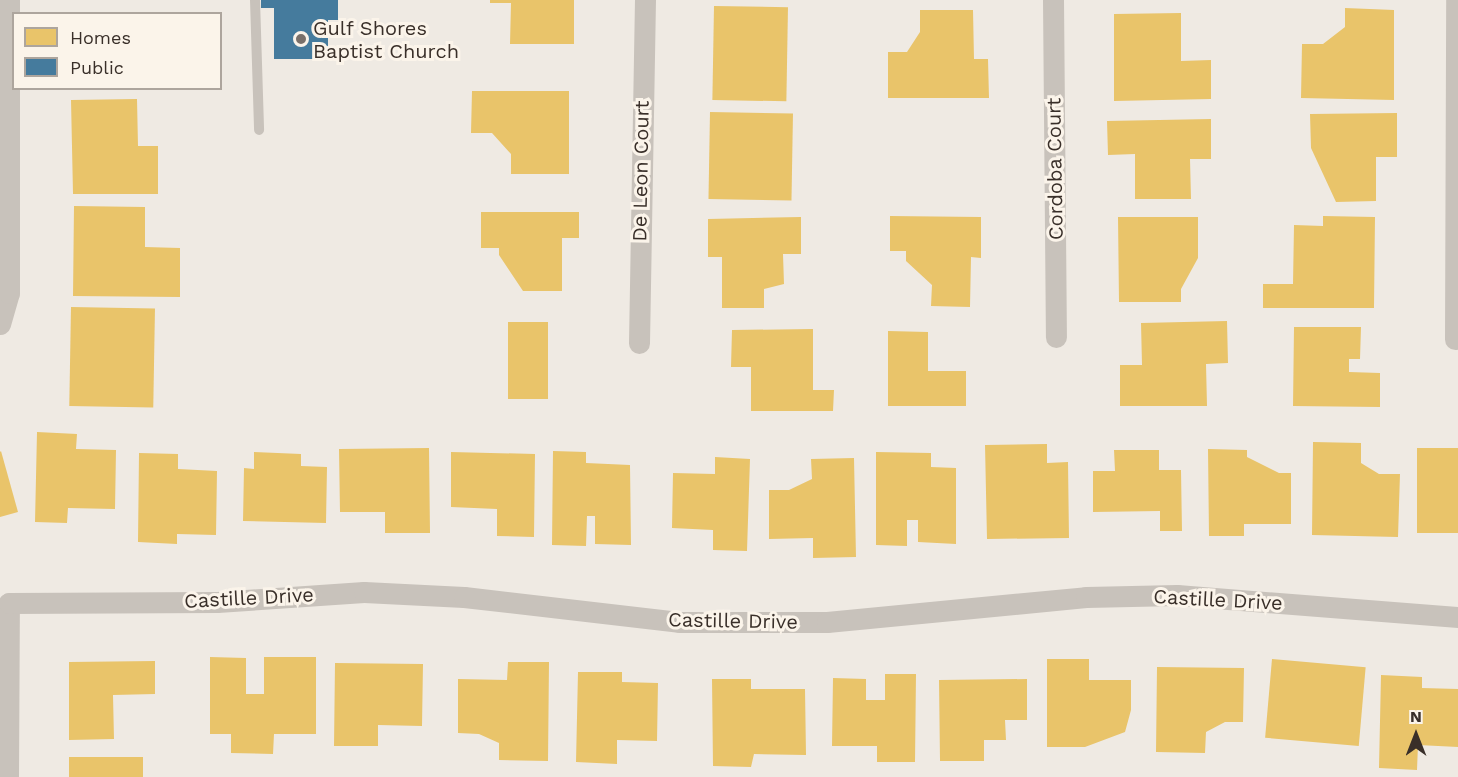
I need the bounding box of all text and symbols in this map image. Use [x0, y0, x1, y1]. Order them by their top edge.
legend [12, 12, 222, 90]
place label: Gulf Shores Baptist Church [313, 16, 459, 63]
text: Homes [70, 27, 131, 48]
marker: Gulf Shores Baptist Church [294, 32, 308, 46]
text: Public [70, 57, 124, 78]
street label: Cordoba Court [1042, 97, 1068, 241]
street label: De Leon Court [628, 100, 654, 242]
street label: Castille Drive [184, 583, 314, 613]
street label: Castille Drive [1153, 585, 1283, 615]
street label: Castille Drive [668, 608, 798, 634]
north arrow [1386, 705, 1446, 765]
text: N [1410, 707, 1422, 726]

